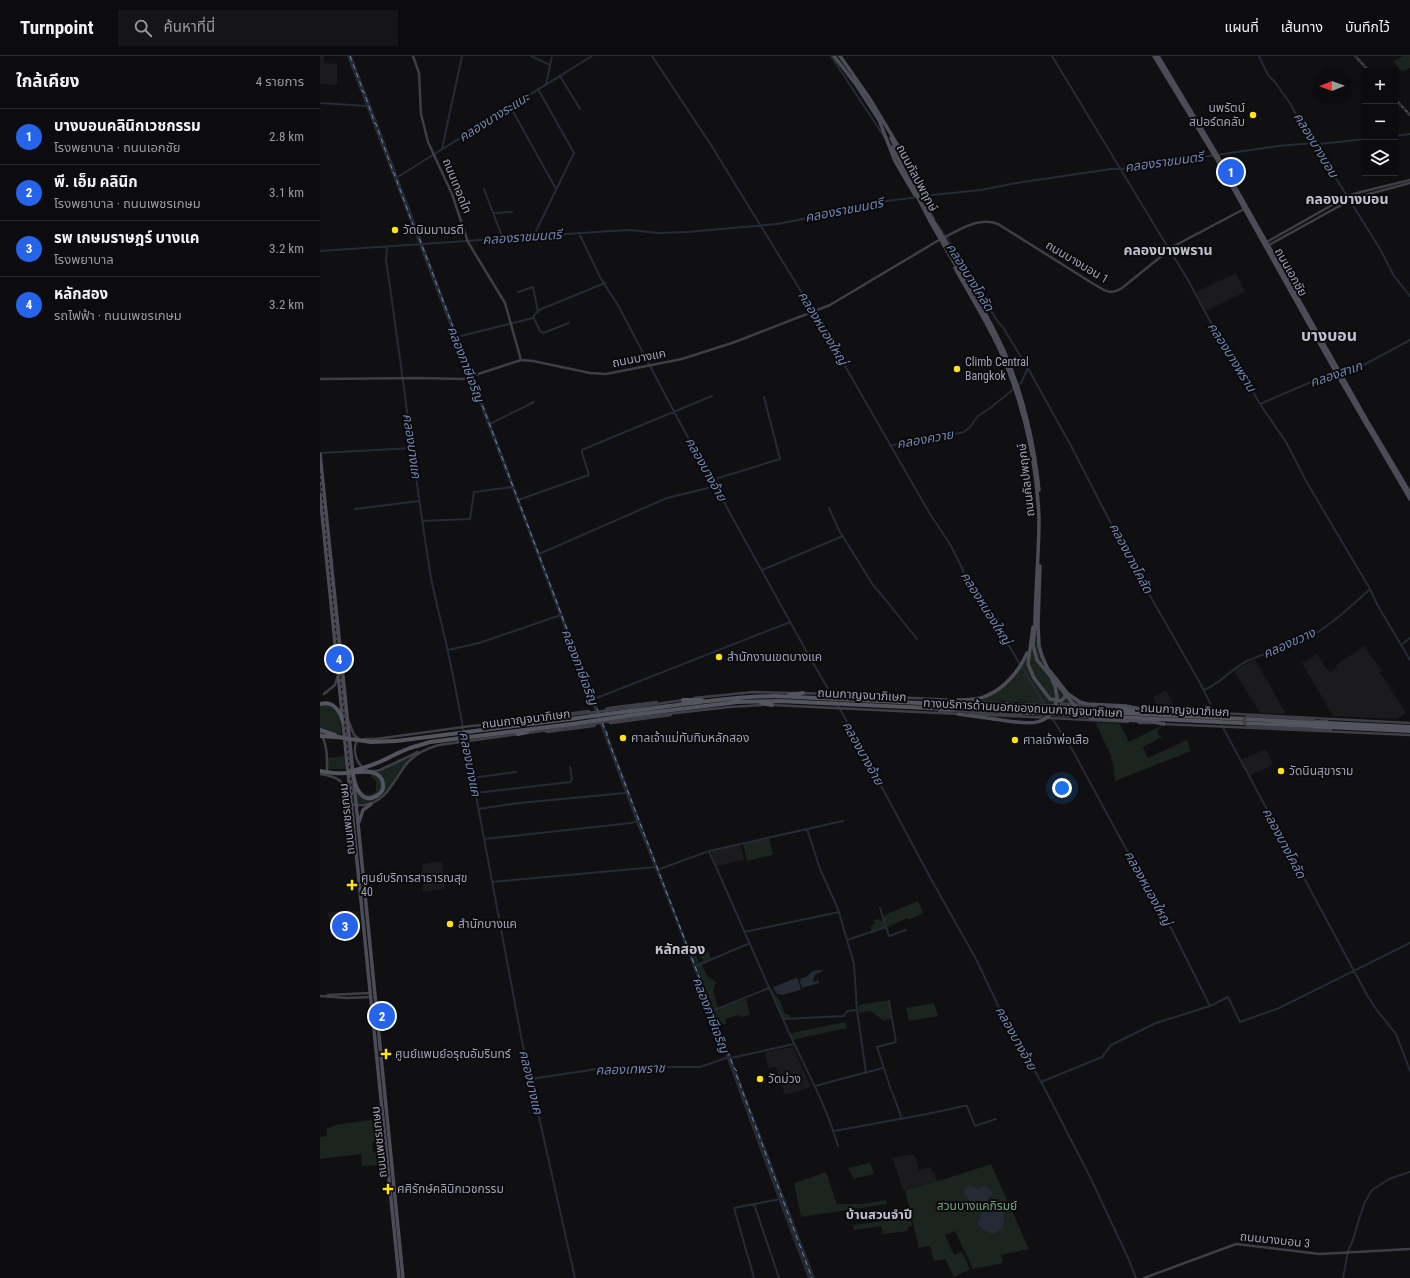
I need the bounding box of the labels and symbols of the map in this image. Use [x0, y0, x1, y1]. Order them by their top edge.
north arrow [1314, 68, 1350, 104]
water label: คลองบางระแนะ [456, 88, 533, 145]
place label: นพรัตน์ สปอร์ตคลับ [1189, 101, 1245, 129]
marker: นพรัตน์ สปอร์ตคลับ [1248, 110, 1258, 120]
water label: คลองบางบอน [1291, 110, 1342, 181]
street label: ถนนกัลปพฤกษ์ [894, 142, 941, 214]
water label: คลองราชมนตรี [1124, 149, 1207, 175]
street label: ถนนเทอดไท [440, 156, 474, 216]
pin: 1 [1218, 157, 1244, 187]
district label: คลองบางบอน [1306, 191, 1388, 207]
water label: คลองราชมนตรี [804, 195, 887, 225]
place label: วัดนิมมานรดี [403, 223, 464, 237]
marker: วัดนิมมานรดี [390, 225, 400, 235]
water label: คลองราชมนตรี [482, 227, 565, 247]
street label: ถนนบางบอน 1 [1043, 238, 1111, 286]
water label: คลองบางโคลัด [943, 240, 997, 315]
district label: คลองบางพราน [1123, 242, 1213, 258]
street label: ถนนเอกชัย [1272, 245, 1310, 299]
water label: คลองหนองใหญ่ [795, 289, 852, 369]
water label: คลองบางพราน [1205, 320, 1260, 395]
water label: คลองภาษีเจริญ [445, 324, 488, 405]
district label: บางบอน [1301, 326, 1357, 345]
street label: ถนนบางแค [611, 346, 667, 370]
place label: Climb Central Bangkok [965, 355, 1029, 383]
water label: คลองสาเก [1308, 358, 1365, 390]
marker: Climb Central Bangkok [952, 364, 962, 374]
water label: คลองบางแค [400, 413, 424, 480]
water label: คลองควาย [896, 426, 956, 451]
water label: คลองบางอ้าย [682, 435, 730, 505]
street label: ถนนกัลปพฤกษ์ [1015, 442, 1037, 517]
water label: คลองบางโคลัด [1106, 520, 1156, 596]
water label: คลองหนองใหญ่ [958, 569, 1015, 649]
water label: คลองขวาง [1261, 624, 1318, 661]
water label: คลองภาษีเจริญ [559, 627, 602, 708]
pin: 4 [326, 644, 352, 674]
place label: สำนักงานเขตบางแค [727, 650, 822, 664]
marker: สำนักงานเขตบางแค [714, 652, 724, 662]
street label: ถนนกาญจนาภิเษก [817, 686, 907, 704]
street label: ทางบริการด้านนอกของถนนกาญจนาภิเษก [923, 696, 1123, 720]
street label: ถนนกาญจนาภิเษก [1140, 701, 1230, 719]
street label: ถนนกาญจนาภิเษก [481, 707, 571, 731]
water label: คลองบางอ้าย [839, 719, 887, 789]
water label: คลองบางแค [456, 731, 484, 798]
place label: ศาลเจ้าแม่ทับทิมหลักสอง [631, 731, 749, 745]
marker: ศาลเจ้าแม่ทับทิมหลักสอง [618, 733, 628, 743]
place label: ศาลเจ้าพ่อเสือ [1023, 733, 1089, 747]
marker: ศาลเจ้าพ่อเสือ [1010, 735, 1020, 745]
place label: วัดนินสุขาราม [1289, 764, 1353, 778]
marker: วัดนินสุขาราม [1276, 766, 1286, 776]
your location [1052, 778, 1072, 798]
street label: ถนนเพชรเกษม [336, 783, 358, 855]
water label: คลองบางโคลัด [1259, 805, 1309, 881]
water label: คลองหนองใหญ่ [1121, 848, 1176, 930]
place label: ศูนย์บริการสาธารณสุข 40 [361, 871, 467, 899]
marker: ศูนย์บริการสาธารณสุข 40 [346, 879, 358, 891]
pin: 3 [332, 911, 358, 941]
place label: สำนักบางแค [458, 917, 517, 931]
marker: สำนักบางแค [445, 919, 455, 929]
district label: หลักสอง [655, 941, 705, 957]
water label: คลองภาษีเจริญ [690, 975, 733, 1056]
pin: 2 [369, 1001, 395, 1031]
water label: คลองบางอ้าย [992, 1004, 1040, 1074]
place label: ศูนย์แพมย์อรุณอัมรินทร์ [395, 1047, 511, 1061]
marker: ศูนย์แพมย์อรุณอัมรินทร์ [380, 1048, 392, 1060]
water label: คลองบางแค [516, 1049, 546, 1116]
water label: คลองเทพราช [595, 1060, 666, 1078]
place label: วัดม่วง [768, 1072, 801, 1086]
marker: วัดม่วง [755, 1074, 765, 1084]
street label: ถนนเพชรเกษม [368, 1106, 390, 1178]
place label: ศศิรักษ์คลินิกเวชกรรม [397, 1182, 504, 1196]
marker: ศศิรักษ์คลินิกเวชกรรม [382, 1183, 394, 1195]
park label: สวนบางแคภิรมย์ [937, 1199, 1017, 1213]
district label: บ้านสวนจำปี [846, 1207, 912, 1222]
street label: ถนนบางบอน 3 [1239, 1229, 1311, 1251]

